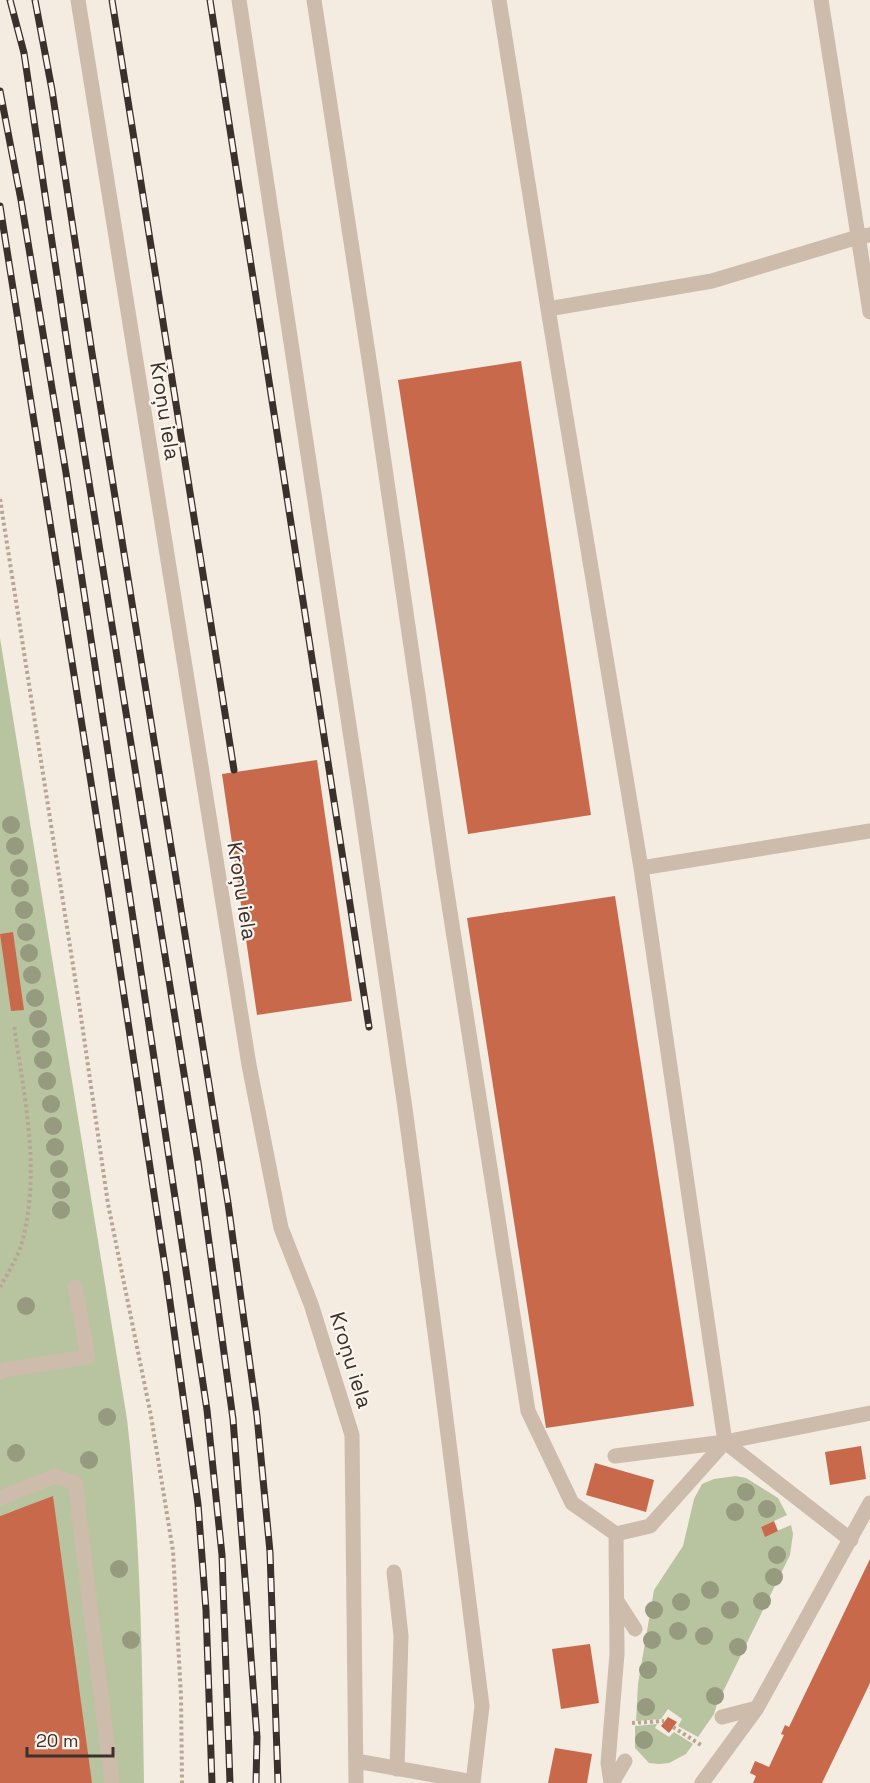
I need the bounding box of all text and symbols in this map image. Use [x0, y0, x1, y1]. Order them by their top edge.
street label: Kroņu iela [144, 360, 187, 462]
street label: Kroņu iela [221, 840, 264, 942]
street label: Kroņu iela [324, 1309, 379, 1411]
scale bar [27, 1720, 112, 1758]
text: 20 m [36, 1729, 79, 1752]

